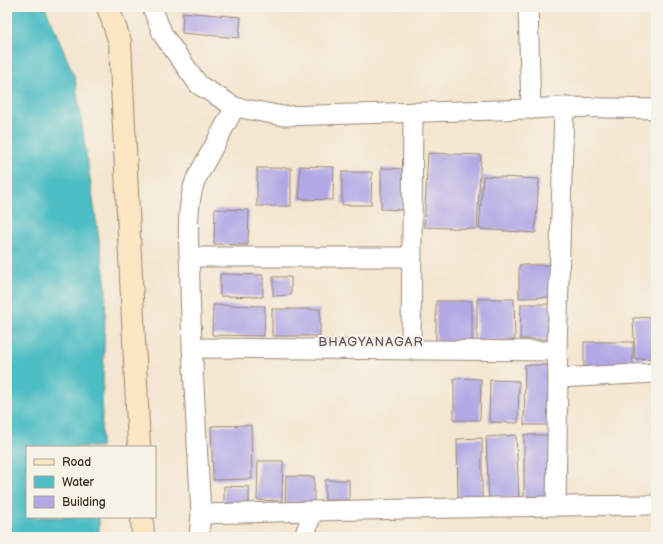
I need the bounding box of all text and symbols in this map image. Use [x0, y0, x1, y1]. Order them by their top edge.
district label: BHAGYANAGAR [318, 334, 424, 350]
legend [26, 446, 156, 518]
text: Road [62, 455, 91, 470]
text: Water [62, 475, 94, 490]
text: Building [62, 495, 106, 510]

